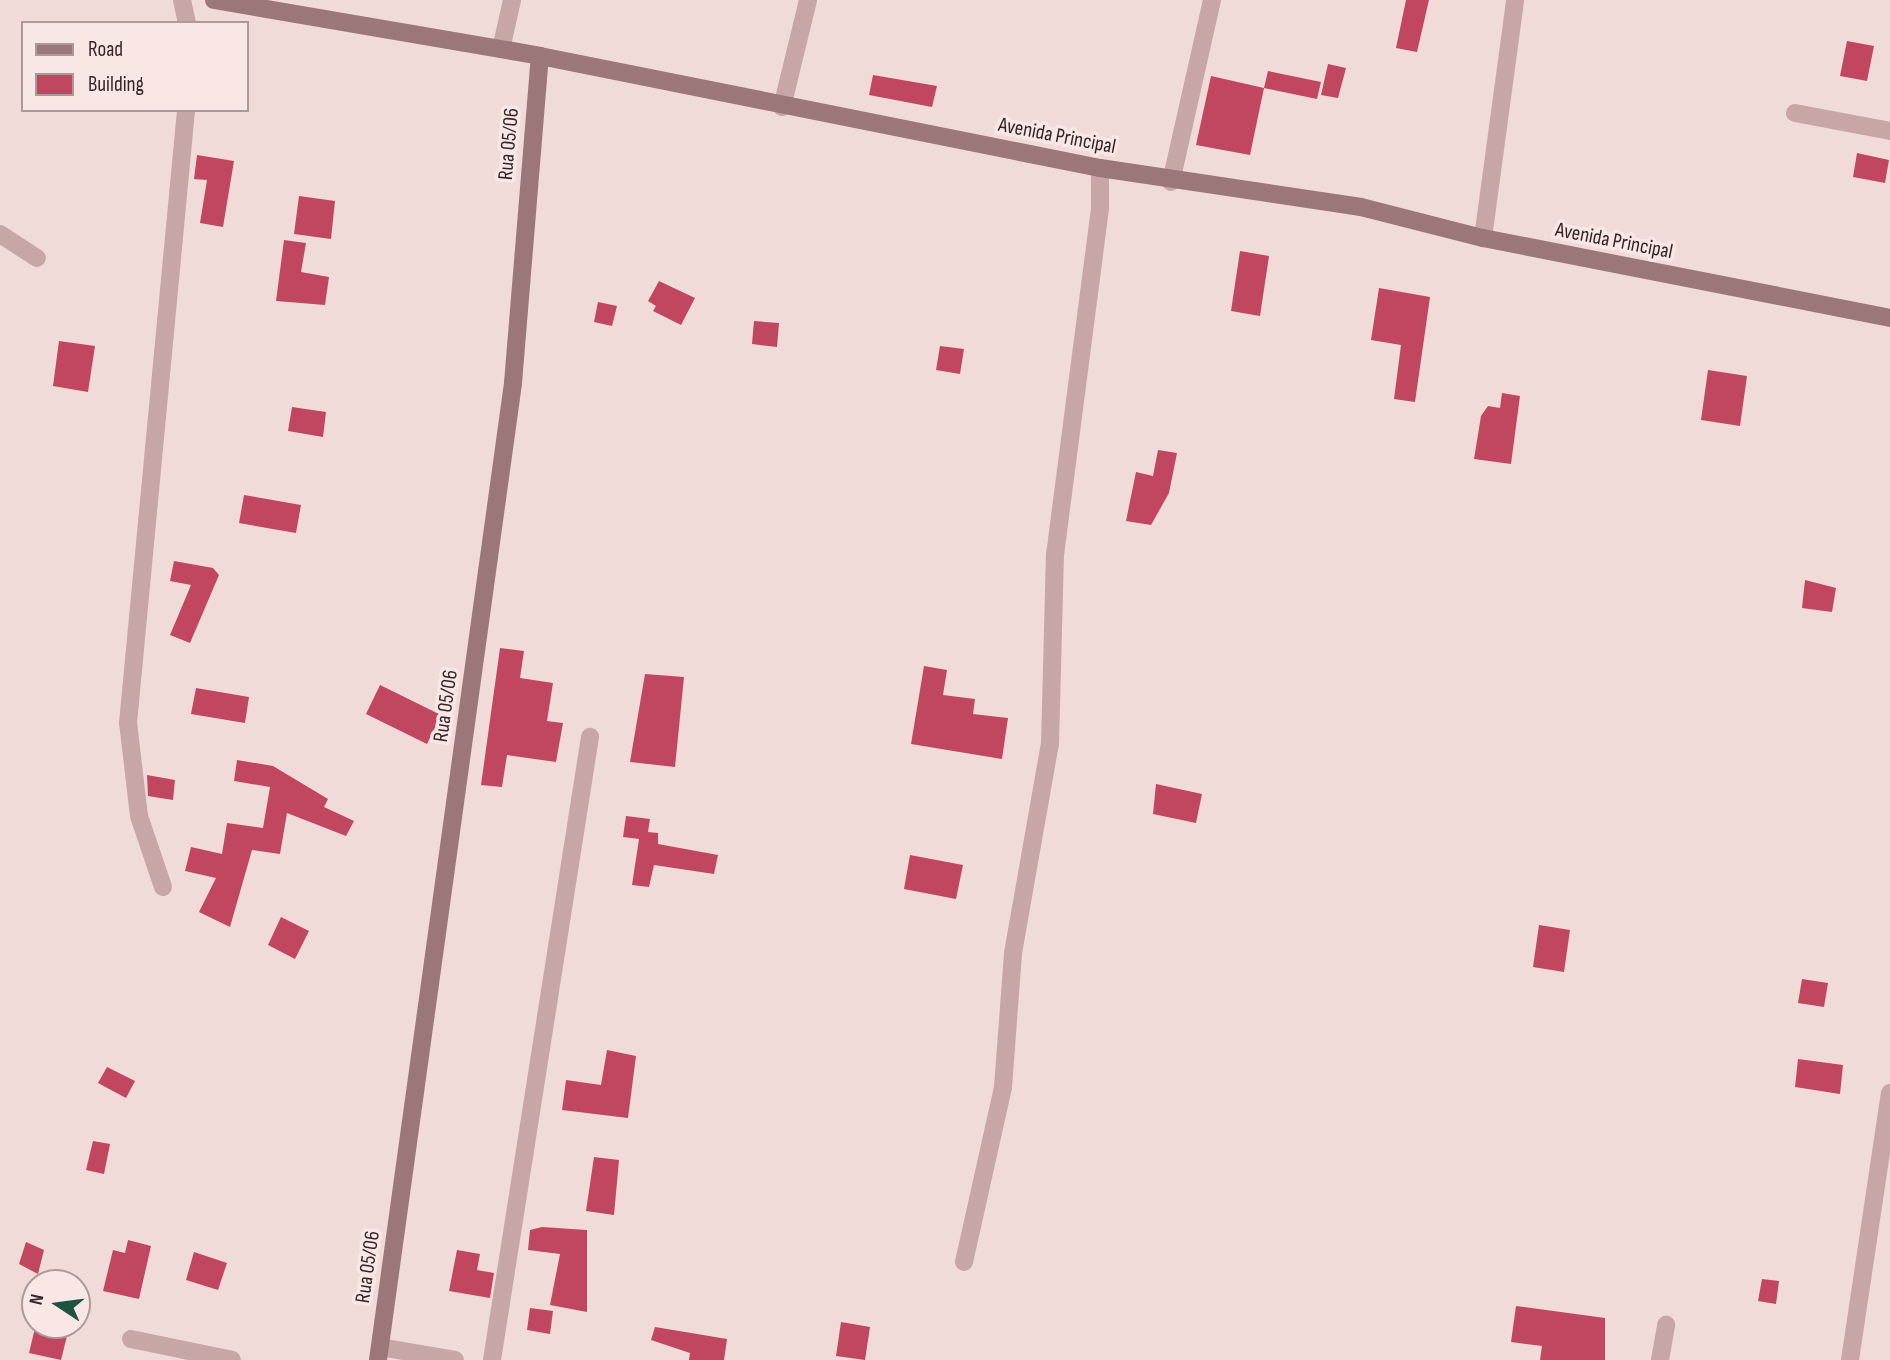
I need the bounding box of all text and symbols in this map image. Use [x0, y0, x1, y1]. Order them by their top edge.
legend [21, 21, 248, 112]
text: Road [88, 37, 123, 62]
text: Building [88, 72, 144, 97]
street label: Rua 05/06 [493, 107, 525, 181]
street label: Avenida Principal [996, 112, 1118, 160]
street label: Avenida Principal [1553, 217, 1675, 265]
street label: Rua 05/06 [428, 668, 464, 744]
street label: Rua 05/06 [350, 1229, 386, 1305]
north arrow [21, 1269, 91, 1339]
text: N [25, 1292, 49, 1307]

